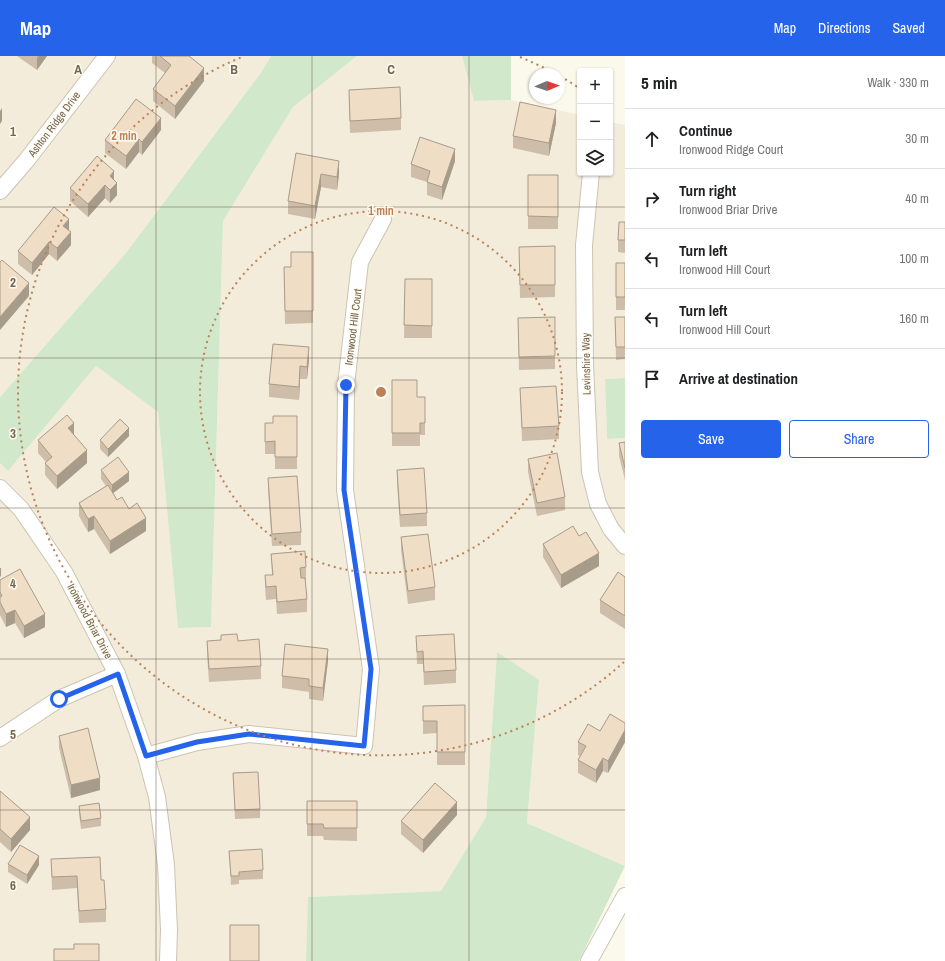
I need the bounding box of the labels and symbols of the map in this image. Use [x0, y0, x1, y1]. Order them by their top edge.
text: A [74, 61, 82, 78]
text: B [230, 61, 238, 78]
text: C [387, 61, 395, 78]
north arrow [529, 68, 565, 104]
street label: Ashton Ridge Drive [24, 88, 83, 160]
text: 1 [10, 123, 16, 140]
text: 2 min [111, 128, 137, 144]
text: 1 min [368, 203, 394, 219]
text: 2 [10, 274, 16, 291]
street label: Ironwood Hill Court [341, 287, 365, 366]
street label: Levinshire Way [578, 332, 594, 395]
route end [337, 376, 355, 394]
centre of rings [374, 385, 388, 399]
text: 3 [10, 425, 16, 442]
text: 4 [10, 575, 16, 592]
street label: Ironwood Briar Drive [64, 581, 116, 661]
route start [50, 690, 68, 708]
text: 5 [10, 726, 16, 743]
text: 6 [10, 877, 16, 894]

